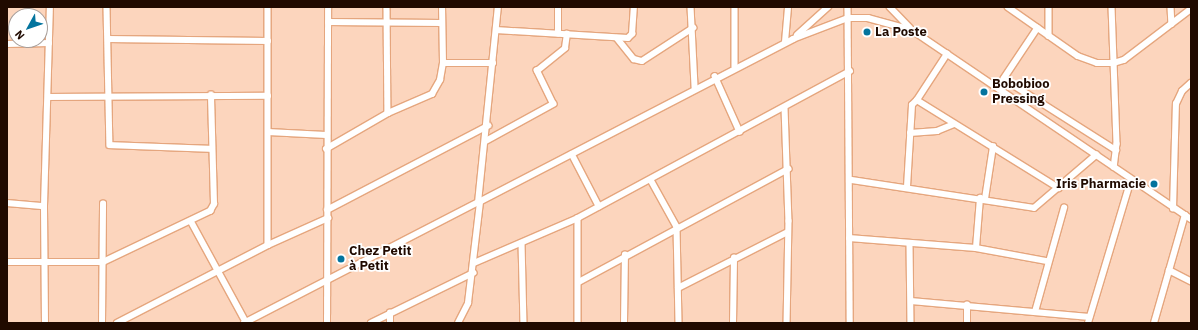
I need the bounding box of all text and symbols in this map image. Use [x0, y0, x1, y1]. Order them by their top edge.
north arrow [8, 8, 48, 48]
place label: La Poste [875, 24, 927, 40]
marker: La Poste [862, 27, 872, 37]
text: N [12, 28, 27, 43]
place label: Bobobioo Pressing [992, 77, 1050, 108]
marker: Bobobioo Pressing [979, 87, 989, 97]
place label: Iris Pharmacie [1056, 176, 1146, 192]
marker: Iris Pharmacie [1149, 179, 1159, 189]
place label: Chez Petit à Petit [349, 244, 412, 275]
marker: Chez Petit à Petit [336, 254, 346, 264]

